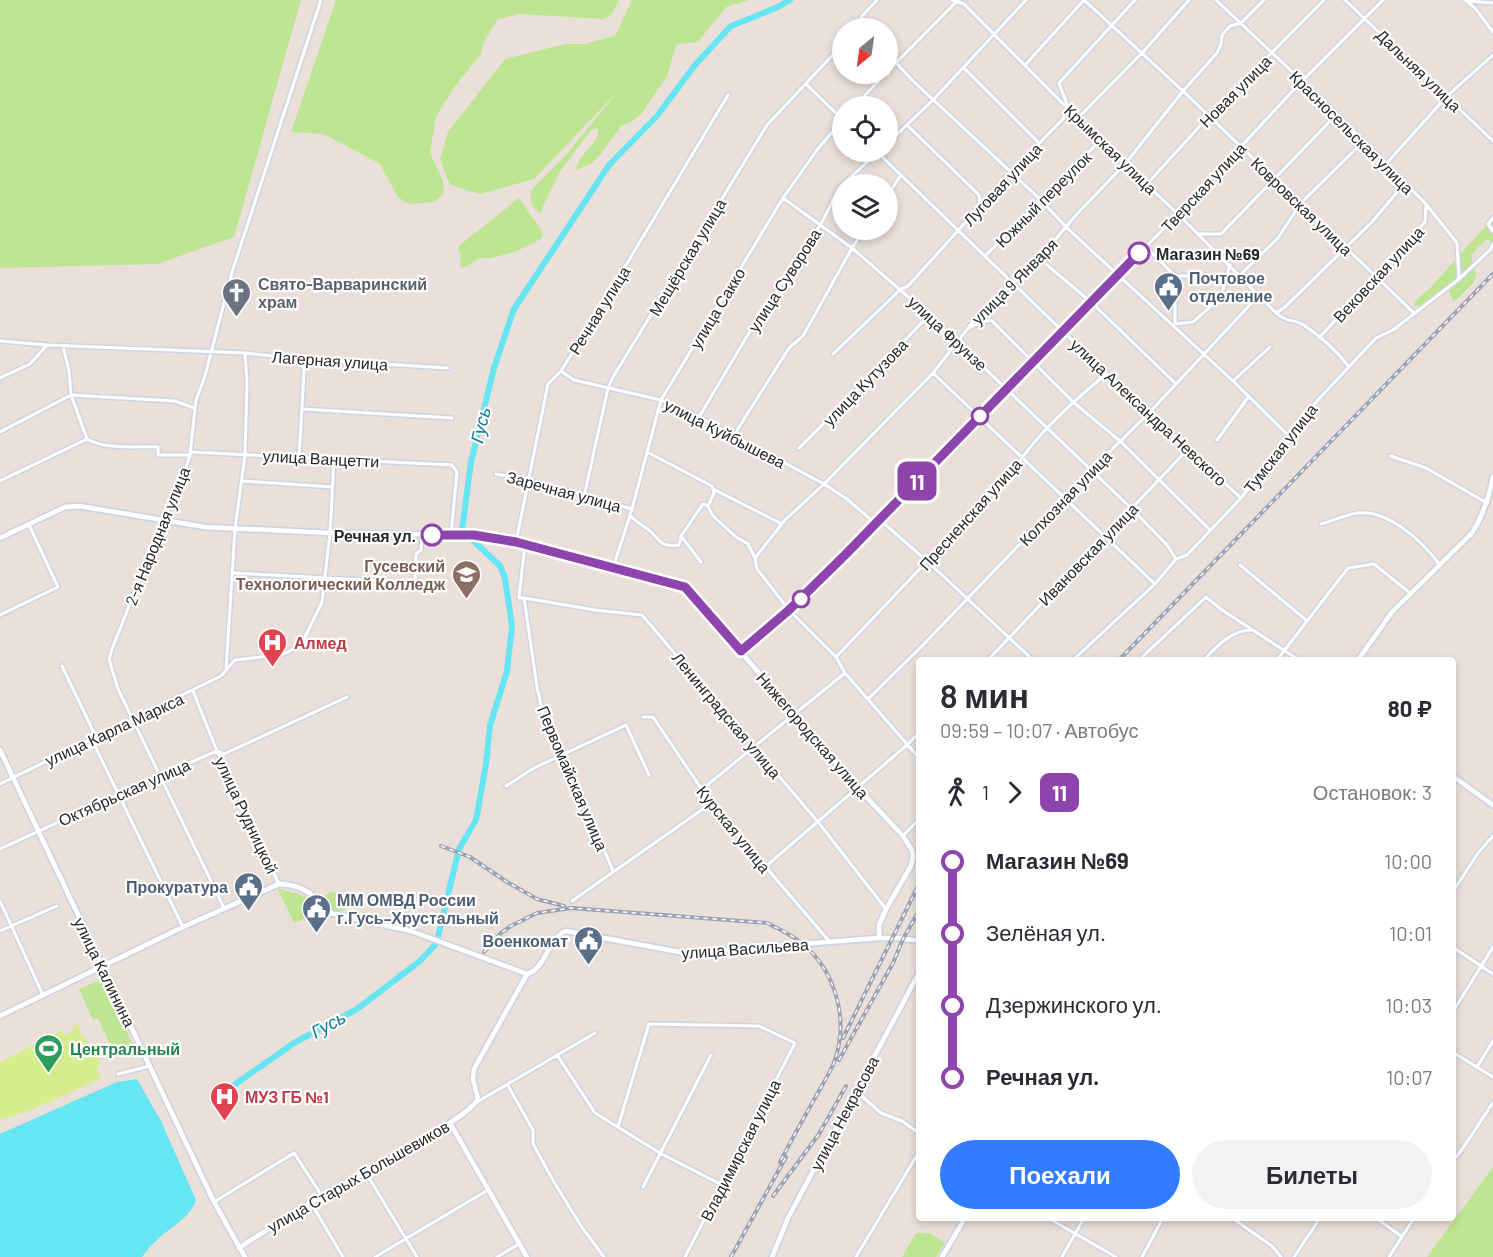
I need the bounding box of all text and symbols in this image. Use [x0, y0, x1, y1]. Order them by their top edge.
north arrow [832, 18, 898, 84]
map controls [832, 18, 898, 240]
street label: Дальняя улица [1373, 25, 1466, 115]
street label: Новая улица [1195, 51, 1275, 131]
street label: Красносельская улица [1286, 66, 1418, 198]
button: locate [832, 96, 898, 162]
street label: Крымская улица [1061, 100, 1161, 198]
street label: Тверская улица [1157, 138, 1249, 236]
street label: Луговая улица [959, 139, 1045, 229]
street label: Южный переулок [991, 146, 1096, 251]
street label: Ковровская улица [1248, 153, 1356, 259]
button: layers [832, 174, 898, 240]
street label: Мещёрская улица [644, 195, 730, 319]
street label: Вековская улица [1329, 222, 1427, 326]
street label: улица Суворова [744, 225, 824, 335]
street label: улица 9 Января [967, 234, 1061, 328]
marker: Магазин №69 [1128, 242, 1150, 264]
place label: Магазин №69 [1156, 244, 1260, 263]
street label: Речная улица [564, 262, 634, 358]
street label: улица Сакко [685, 264, 749, 352]
place label: Почтовое отделение [1189, 268, 1272, 305]
public building icon: Почтовое отделение [1152, 270, 1184, 312]
place label: Свято-Варваринский храм [258, 274, 427, 311]
church icon: Свято-Варваринский храм [221, 276, 253, 318]
street label: улица Фрунзе [905, 292, 991, 374]
street label: улица Кутузова [819, 335, 911, 429]
street label: улица Александра Невского [1067, 335, 1231, 489]
street label: Лагерная улица [271, 346, 389, 374]
street label: улица Куйбышева [661, 394, 789, 472]
street label: Тумская улица [1239, 400, 1321, 496]
water label: Гусь [465, 405, 495, 445]
unlabelled marker [971, 407, 989, 425]
street label: улица Ванцетти [262, 445, 380, 471]
street label: Колхозная улица [1015, 446, 1115, 549]
street label: Пресненская улица [915, 454, 1025, 574]
line badge: 11 [890, 462, 944, 500]
street label: 2-я Народная улица [121, 464, 193, 608]
street label: Заречная улица [505, 467, 623, 515]
text: 11 [909, 469, 925, 494]
street label: Ивановская улица [1034, 499, 1142, 609]
marker: Речная ул. [421, 524, 443, 546]
place label: Речная ул. [334, 526, 416, 545]
place label: Гусевский Технологический Колледж [236, 556, 446, 593]
school or university icon: Гусевский Технологический Колледж [450, 558, 482, 600]
unlabelled marker [792, 590, 810, 608]
hospital icon: Алмед [257, 626, 289, 668]
place label: Алмед [294, 633, 347, 652]
street label: Ленинградская улица [669, 648, 785, 782]
street label: Нижегородская улица [753, 668, 873, 802]
text: 8 мин [940, 675, 1029, 715]
street label: улица Карла Маркса [42, 689, 186, 769]
text: 80 ₽ [1388, 695, 1432, 721]
street label: Первомайская улица [534, 703, 612, 853]
text: 09:59 – 10:07 · Автобус [940, 718, 1139, 742]
street label: Октябрьская улица [55, 754, 193, 830]
street label: улица Рудницкой [212, 754, 282, 876]
icon: walk [940, 776, 973, 809]
icon: forward [998, 776, 1031, 809]
text: 1 [982, 780, 989, 804]
text: 11 [1052, 780, 1067, 805]
text: Остановок: 3 [1313, 780, 1432, 804]
street label: Курская улица [693, 782, 775, 876]
text: Магазин №69 [986, 847, 1129, 873]
text: 10:00 [1384, 849, 1432, 873]
public building icon: Прокуратура [233, 870, 265, 912]
place label: Прокуратура [126, 877, 228, 896]
place label: ММ ОМВД России г.Гусь–Хрустальный [337, 890, 499, 927]
public building icon: ММ ОМВД России г.Гусь–Хрустальный [300, 892, 332, 934]
street label: улица Калинина [70, 914, 140, 1030]
text: Зелёная ул. [986, 919, 1106, 945]
text: 10:01 [1389, 921, 1432, 945]
public building icon: Военкомат [573, 924, 605, 966]
place label: Военкомат [482, 931, 568, 950]
street label: улица Васильева [681, 934, 809, 962]
text: Дзержинского ул. [986, 991, 1162, 1017]
text: 10:03 [1385, 993, 1432, 1017]
water label: Гусь [307, 1006, 349, 1042]
sports icon: Центральный [33, 1032, 65, 1074]
place label: Центральный [70, 1039, 180, 1058]
street label: улица Некрасова [806, 1053, 882, 1173]
text: Речная ул. [986, 1063, 1099, 1089]
text: 10:07 [1386, 1065, 1432, 1089]
street label: Владимирская улица [696, 1076, 784, 1224]
hospital icon: МУЗ ГБ №1 [208, 1080, 240, 1122]
place label: МУЗ ГБ №1 [245, 1087, 329, 1106]
street label: улица Старых Большевиков [264, 1116, 452, 1236]
button: Поехали [940, 1140, 1180, 1209]
button: Билеты [1192, 1140, 1432, 1209]

